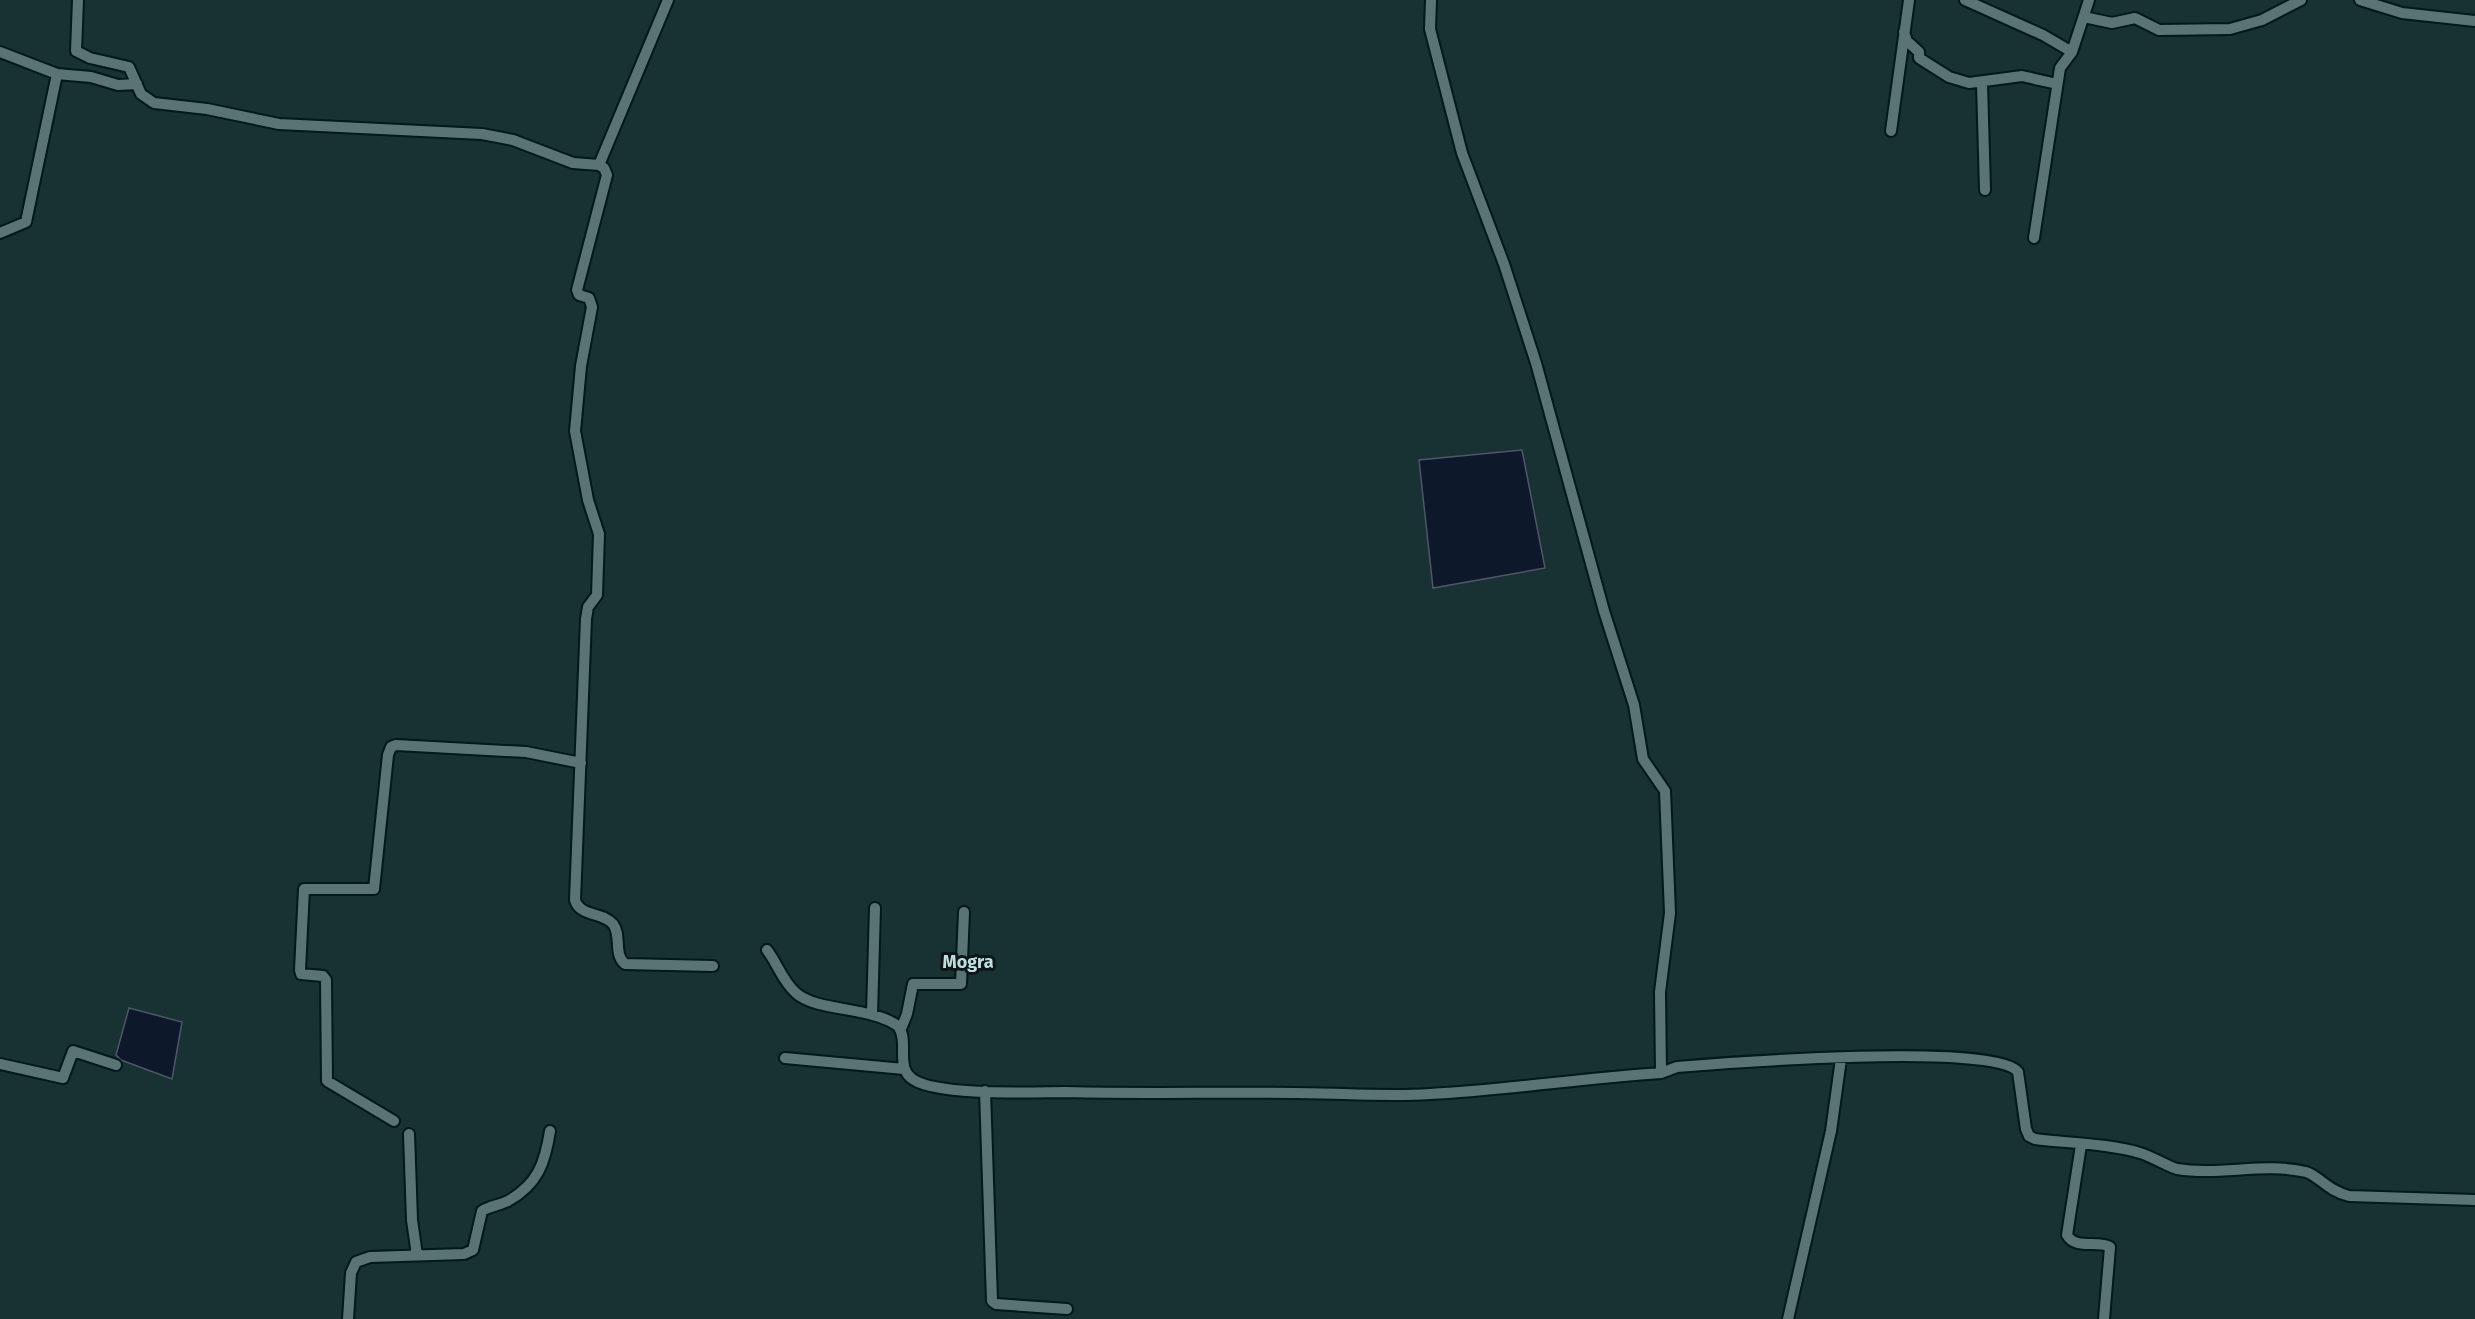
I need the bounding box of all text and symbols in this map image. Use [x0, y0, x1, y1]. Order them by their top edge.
district label: Mogra [942, 951, 994, 973]

